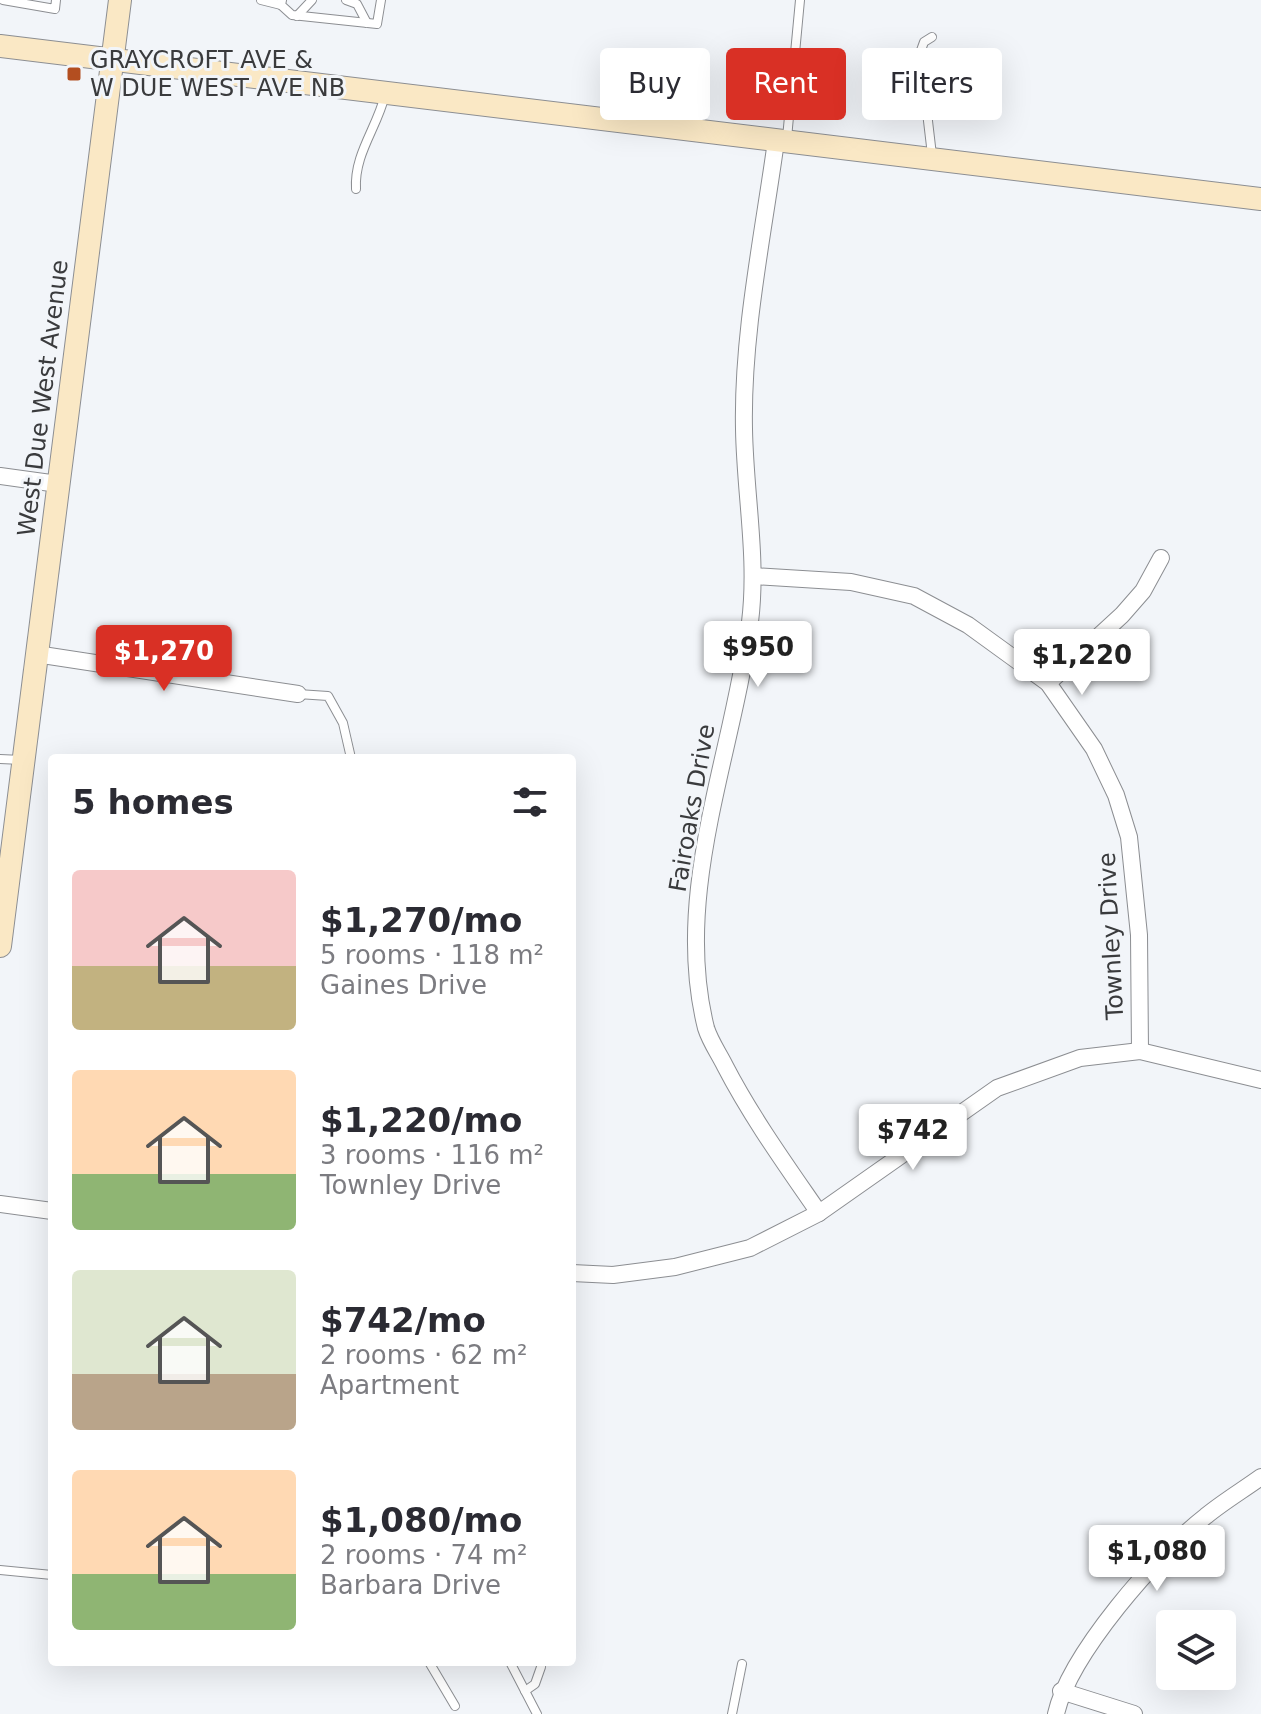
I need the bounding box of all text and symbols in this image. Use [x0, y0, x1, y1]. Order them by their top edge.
place label: GRAYCROFT AVE & W DUE WEST AVE NB [90, 46, 345, 102]
chip: Buy [600, 48, 710, 120]
chip: Rent [726, 48, 846, 120]
chip: Filters [862, 48, 1002, 120]
marker: GRAYCROFT AVE & W DUE WEST AVE NB [65, 65, 83, 83]
street label: West Due West Avenue [12, 258, 74, 538]
pin: $950 [711, 621, 805, 689]
pin: $1,270 [99, 625, 229, 693]
pin: $1,220 [1017, 629, 1147, 697]
text: $950 [722, 632, 794, 662]
text: $1,270 [114, 636, 214, 666]
text: $1,220 [1032, 640, 1132, 670]
street label: Fairoaks Drive [663, 722, 721, 894]
icon: filters [508, 780, 552, 824]
text: 5 homes [72, 782, 234, 822]
street label: Townley Drive [1093, 852, 1129, 1021]
text: $1,270/mo [320, 900, 522, 940]
icon: home [136, 902, 232, 998]
text: 5 rooms · 118 m² [320, 940, 544, 970]
text: Gaines Drive [320, 970, 487, 1000]
text: $1,220/mo [320, 1100, 522, 1140]
icon: home [136, 1102, 232, 1198]
pin: $742 [866, 1104, 960, 1172]
text: $742 [877, 1115, 949, 1145]
text: 3 rooms · 116 m² [320, 1140, 544, 1170]
text: Townley Drive [320, 1170, 501, 1200]
text: $742/mo [320, 1300, 486, 1340]
icon: home [136, 1302, 232, 1398]
text: 2 rooms · 62 m² [320, 1340, 528, 1370]
text: Apartment [320, 1370, 459, 1400]
text: $1,080/mo [320, 1500, 522, 1540]
icon: home [136, 1502, 232, 1598]
pin: $1,080 [1092, 1525, 1222, 1593]
text: $1,080 [1107, 1536, 1207, 1566]
text: 2 rooms · 74 m² [320, 1540, 528, 1570]
text: Barbara Drive [320, 1570, 501, 1600]
map controls [1156, 1610, 1236, 1690]
button: layers [1156, 1610, 1236, 1690]

